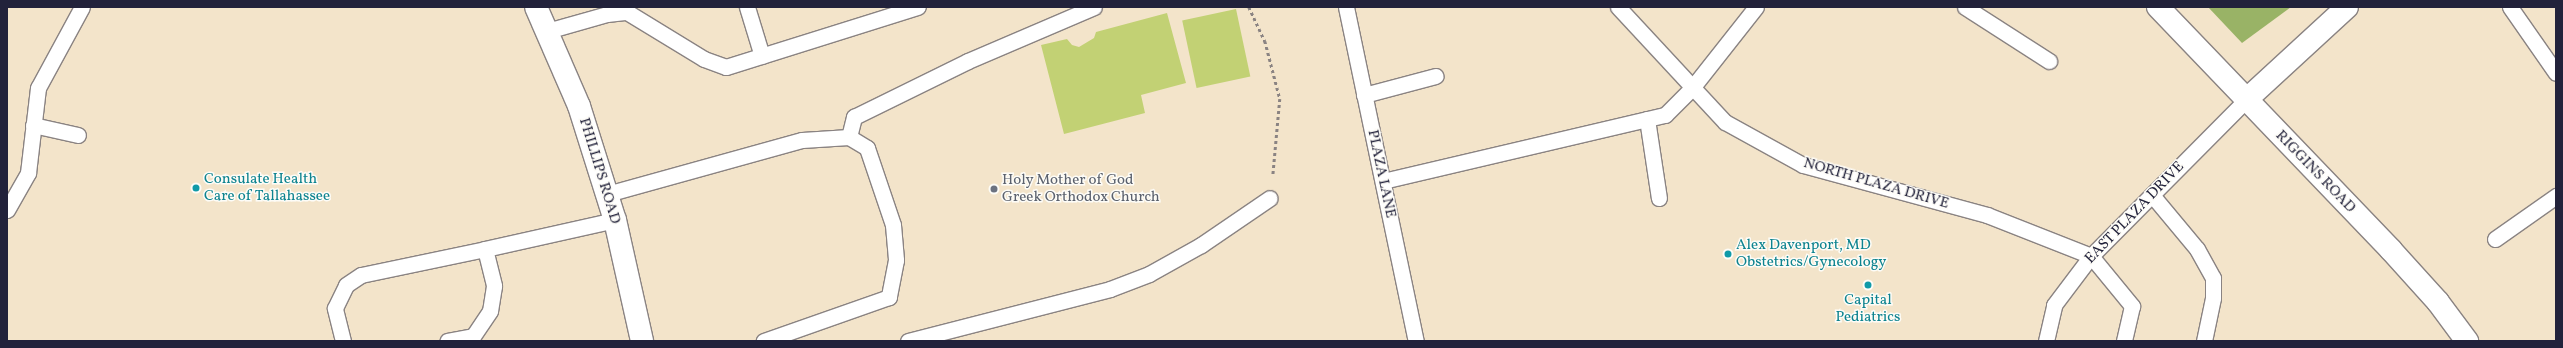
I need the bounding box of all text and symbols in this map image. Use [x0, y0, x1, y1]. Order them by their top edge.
street label: PHILLIPS ROAD [574, 116, 624, 226]
street label: RIGGINS ROAD [2271, 127, 2359, 217]
street label: PLAZA LANE [1363, 128, 1399, 220]
street label: NORTH PLAZA DRIVE [1801, 155, 1951, 213]
street label: EAST PLAZA DRIVE [2081, 158, 2189, 268]
place label: Consulate Health Care of Tallahassee [204, 170, 329, 205]
place label: Holy Mother of God Greek Orthodox Church [1002, 171, 1160, 206]
marker: Consulate Health Care of Tallahassee [191, 183, 201, 193]
marker: Holy Mother of God Greek Orthodox Church [989, 184, 999, 194]
place label: Alex Davenport, MD Obstetrics/Gynecology [1736, 236, 1886, 271]
marker: Alex Davenport, MD Obstetrics/Gynecology [1723, 249, 1733, 259]
marker: Capital Pediatrics [1863, 280, 1873, 290]
place label: Capital Pediatrics [1836, 291, 1900, 326]

